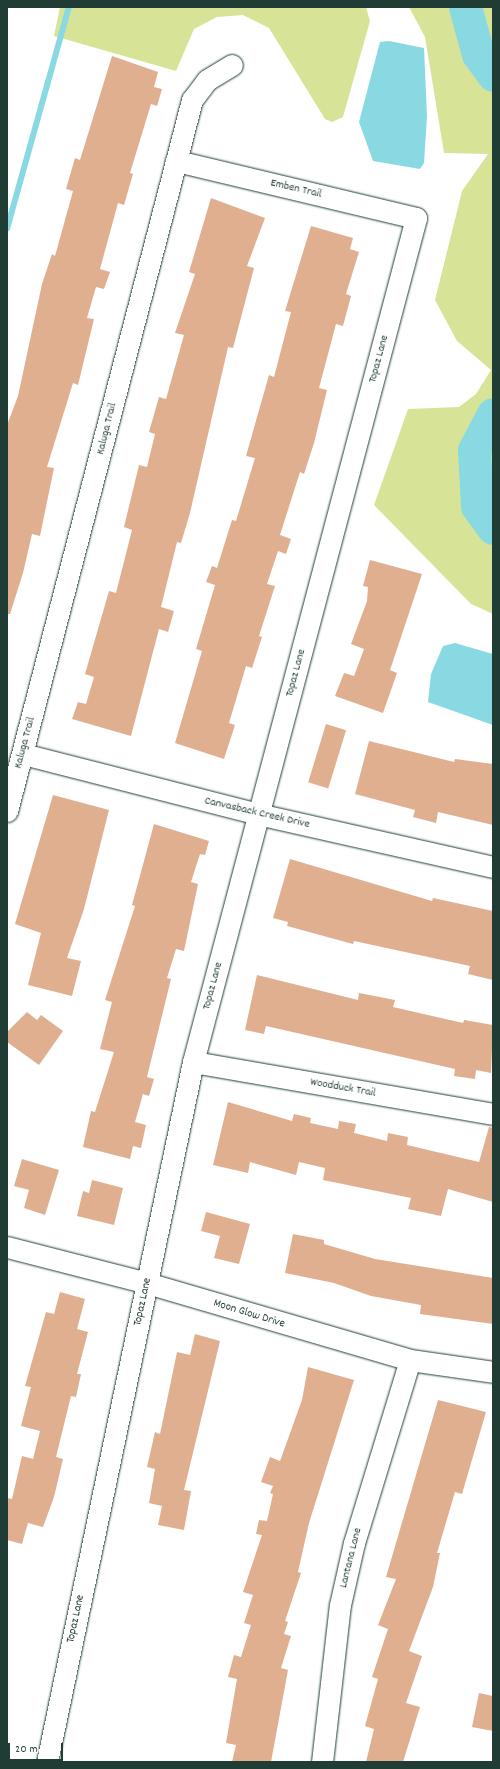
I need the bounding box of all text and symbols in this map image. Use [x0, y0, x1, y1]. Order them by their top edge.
street label: Emben Trail [269, 176, 323, 202]
street label: Topaz Lane [366, 334, 392, 384]
street label: Kaluga Trail [94, 402, 120, 456]
street label: Topaz Lane [283, 648, 309, 698]
street label: Kaluga Trail [11, 716, 39, 770]
street label: Canvasback Creek Drive [203, 794, 311, 832]
street label: Topaz Lane [200, 961, 226, 1011]
street label: Woodduck Trail [309, 1075, 377, 1101]
street label: Topaz Lane [131, 1277, 155, 1327]
street label: Moon Glow Drive [212, 1296, 286, 1332]
street label: Lantana Lane [337, 1526, 365, 1590]
street label: Topaz Lane [64, 1594, 88, 1644]
scale bar [10, 1735, 65, 1761]
text: 20 m [15, 1741, 38, 1758]

